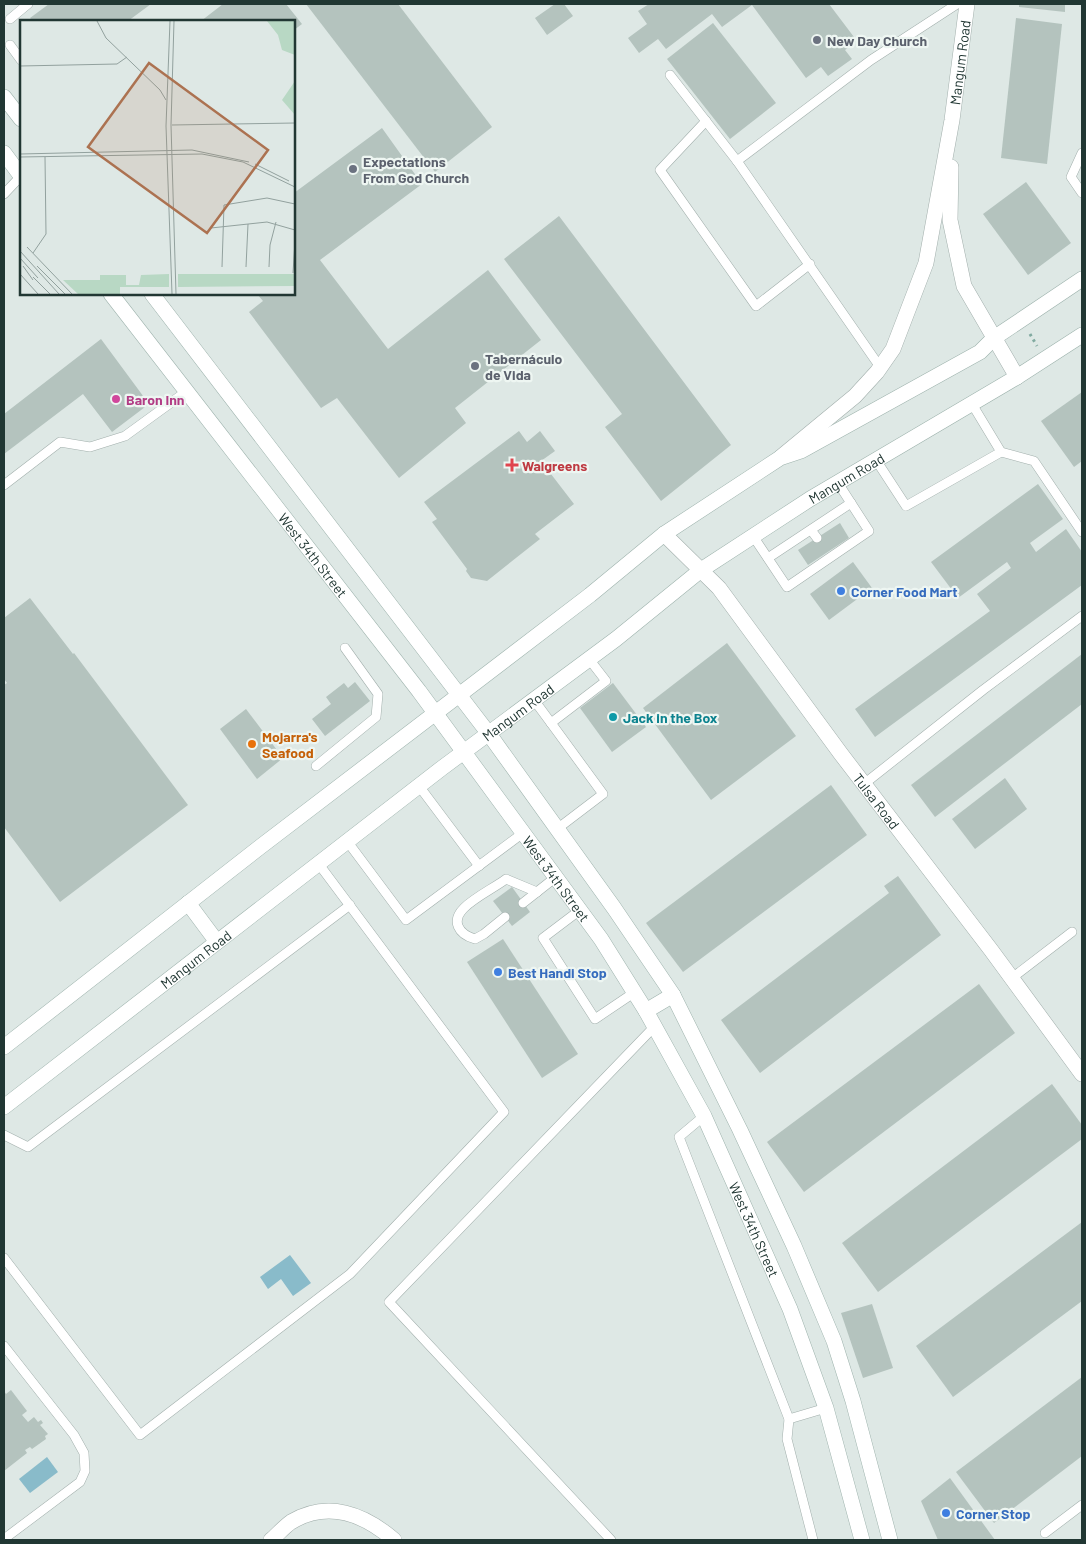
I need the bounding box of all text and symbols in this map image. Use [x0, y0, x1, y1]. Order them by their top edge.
street label: Mangum Road [946, 19, 973, 106]
inset map [20, 20, 295, 295]
place label: New Day Church [827, 32, 927, 49]
marker: New Day Church [811, 34, 823, 46]
place label: Expectations From God Church [363, 153, 469, 186]
marker: Expectations From God Church [347, 163, 359, 175]
place label: Tabernáculo de Vida [485, 350, 563, 383]
marker: Tabernáculo de Vida [469, 360, 481, 372]
place label: Baron Inn [126, 391, 184, 408]
marker: Baron Inn [110, 393, 122, 405]
street label: Mangum Road [805, 449, 887, 507]
place label: Walgreens [522, 457, 587, 474]
marker: Walgreens [506, 459, 518, 471]
street label: West 34th Street [275, 509, 351, 600]
place label: Corner Food Mart [851, 583, 958, 600]
marker: Corner Food Mart [835, 585, 847, 597]
street label: Mangum Road [478, 680, 557, 744]
place label: Jack in the Box [623, 709, 718, 726]
marker: Jack in the Box [607, 711, 619, 723]
place label: Mojarra's Seafood [262, 728, 318, 761]
marker: Mojarra's Seafood [246, 738, 258, 750]
street label: Tulsa Road [850, 769, 904, 832]
street label: West 34th Street [519, 832, 594, 925]
street label: Mangum Road [157, 926, 234, 992]
place label: Best Handi Stop [508, 964, 607, 981]
marker: Best Handi Stop [492, 966, 504, 978]
street label: West 34th Street [726, 1179, 783, 1279]
place label: Corner Stop [956, 1505, 1030, 1522]
marker: Corner Stop [940, 1507, 952, 1519]

